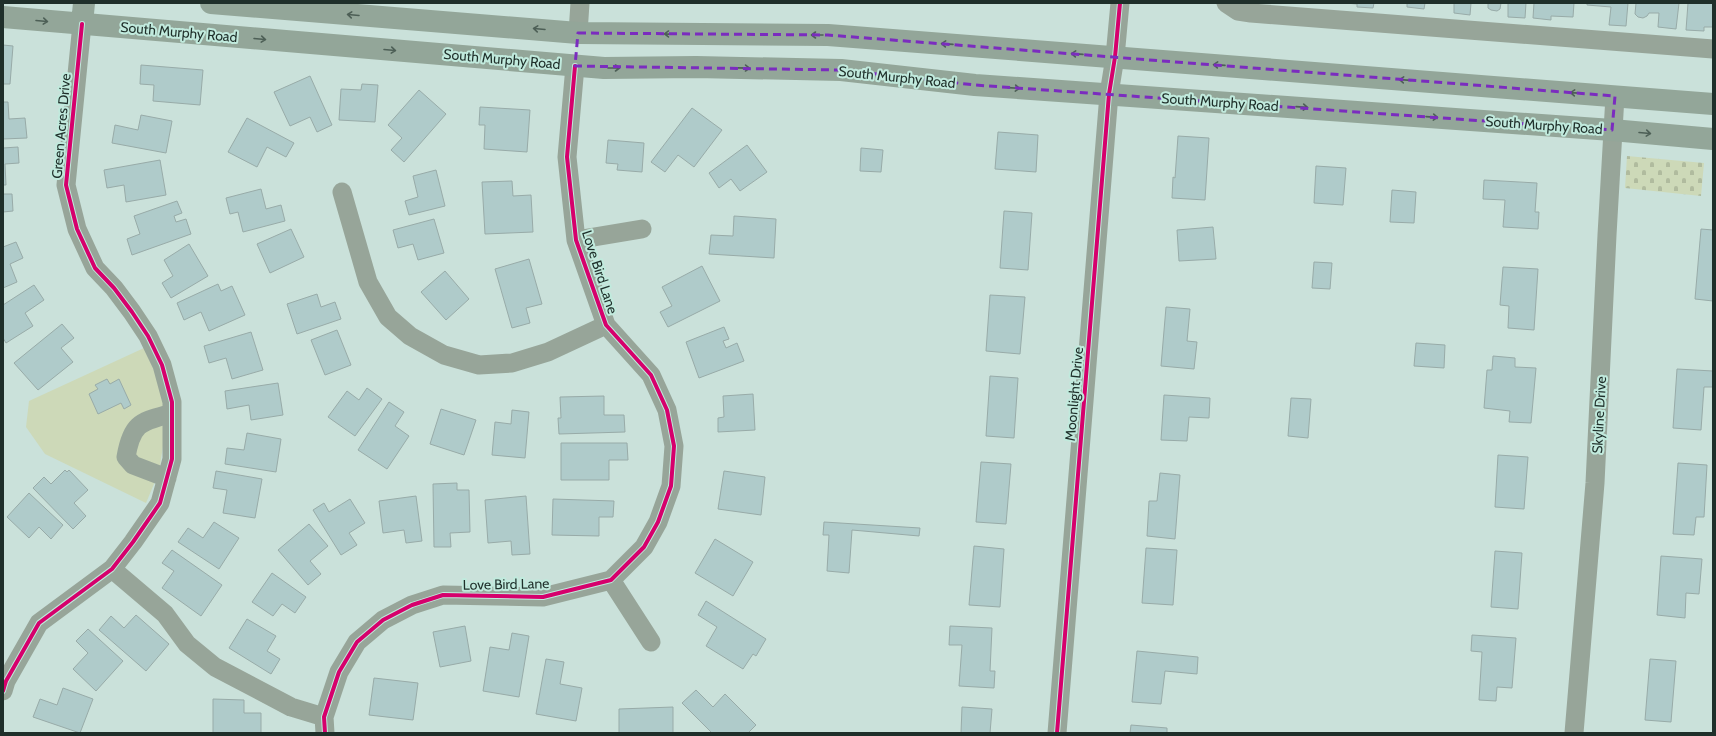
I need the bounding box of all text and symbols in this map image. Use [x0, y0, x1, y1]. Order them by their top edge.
one-way arrow [347, 11, 360, 18]
one-way arrow [35, 17, 48, 24]
street label: South Murphy Road [120, 18, 238, 46]
one-way arrow [533, 26, 546, 33]
one-way arrow [664, 30, 677, 38]
one-way arrow [811, 31, 824, 39]
one-way arrow [253, 35, 266, 42]
one-way arrow [941, 41, 954, 48]
street label: South Murphy Road [443, 45, 561, 73]
one-way arrow [383, 46, 396, 53]
one-way arrow [1071, 51, 1084, 58]
street label: South Murphy Road [838, 62, 956, 92]
one-way arrow [1213, 62, 1226, 69]
one-way arrow [607, 64, 620, 72]
one-way arrow [737, 64, 750, 72]
street label: Green Acres Drive [47, 73, 75, 179]
one-way arrow [1399, 76, 1412, 83]
one-way arrow [1007, 84, 1020, 91]
street label: South Murphy Road [1161, 89, 1279, 115]
one-way arrow [1570, 89, 1583, 97]
one-way arrow [1295, 104, 1308, 111]
street label: South Murphy Road [1485, 112, 1603, 138]
one-way arrow [1425, 113, 1438, 120]
one-way arrow [1638, 130, 1651, 137]
street label: Love Bird Lane [578, 228, 622, 316]
street label: Moonlight Drive [1061, 346, 1087, 442]
street label: Skyline Drive [1588, 376, 1610, 454]
street label: Love Bird Lane [463, 574, 549, 594]

